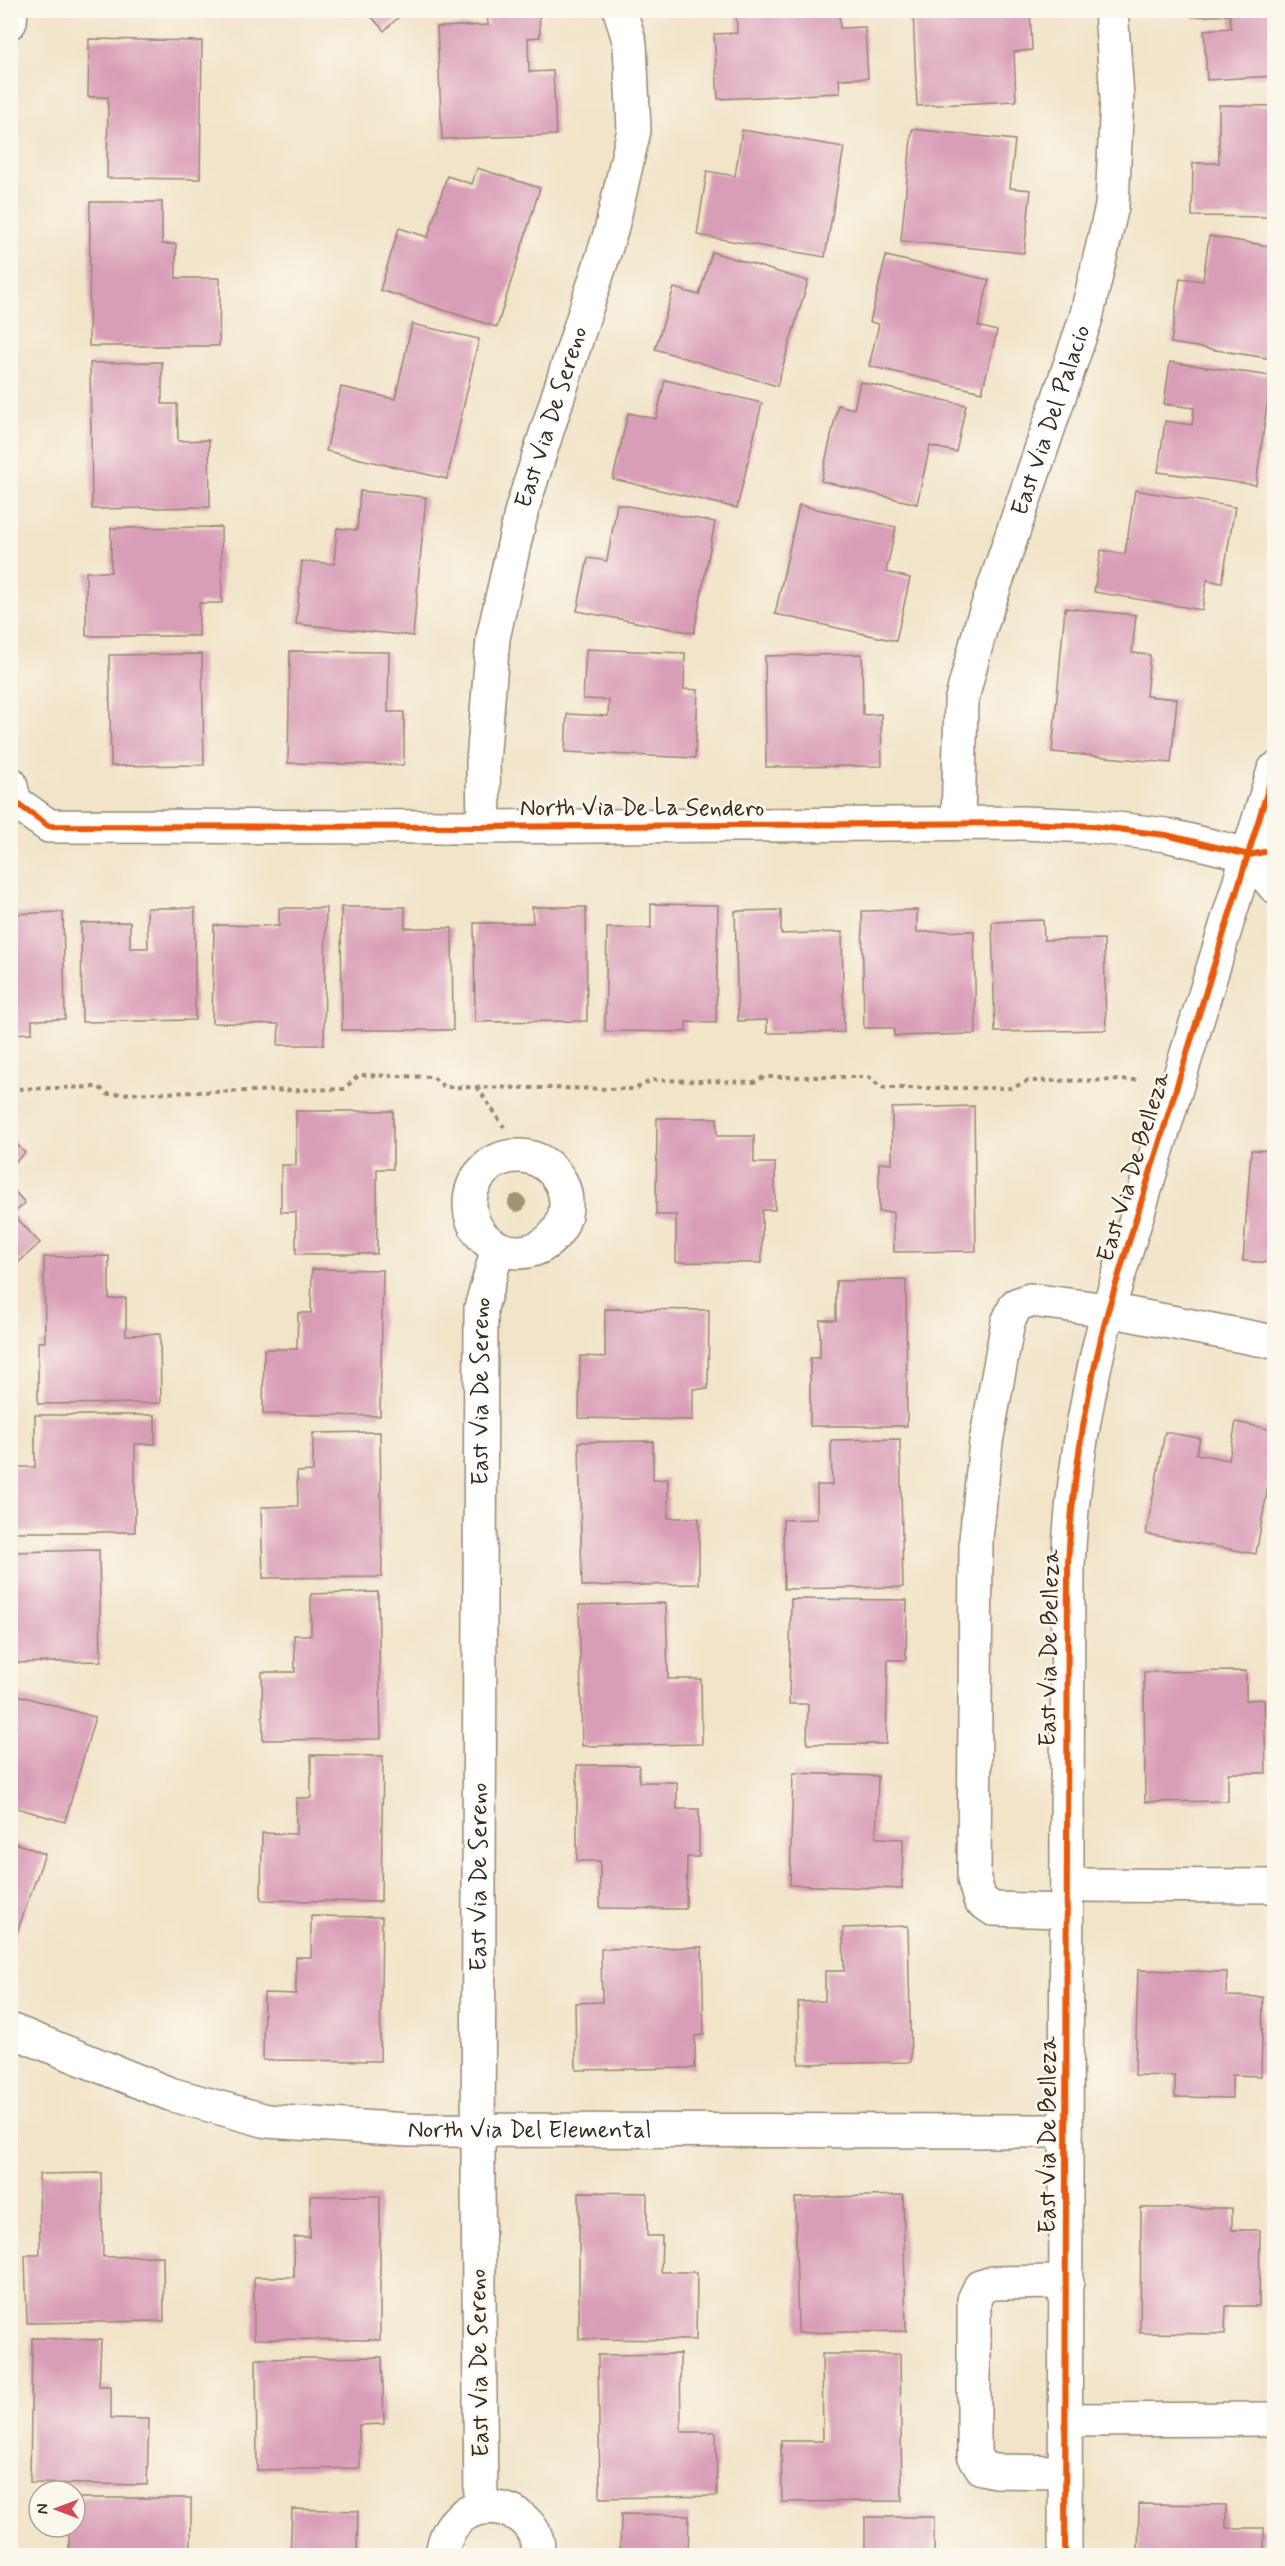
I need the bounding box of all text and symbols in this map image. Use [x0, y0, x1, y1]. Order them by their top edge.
street label: East Via Del Palacio [1004, 321, 1098, 520]
street label: East Via De Sereno [508, 323, 595, 512]
street label: North Via De La Sendero [520, 793, 764, 824]
street label: East Via De Belleza [1090, 1068, 1178, 1266]
street label: East Via De Sereno [465, 1293, 499, 1485]
street label: East Via De Belleza [1033, 1549, 1067, 1747]
street label: East Via De Sereno [463, 1783, 495, 1971]
street label: East Via De Belleza [1033, 2036, 1064, 2234]
street label: North Via Del Elemental [408, 2115, 652, 2146]
street label: East Via De Sereno [463, 2268, 497, 2458]
north arrow [27, 2479, 87, 2539]
text: N [33, 2504, 54, 2514]

